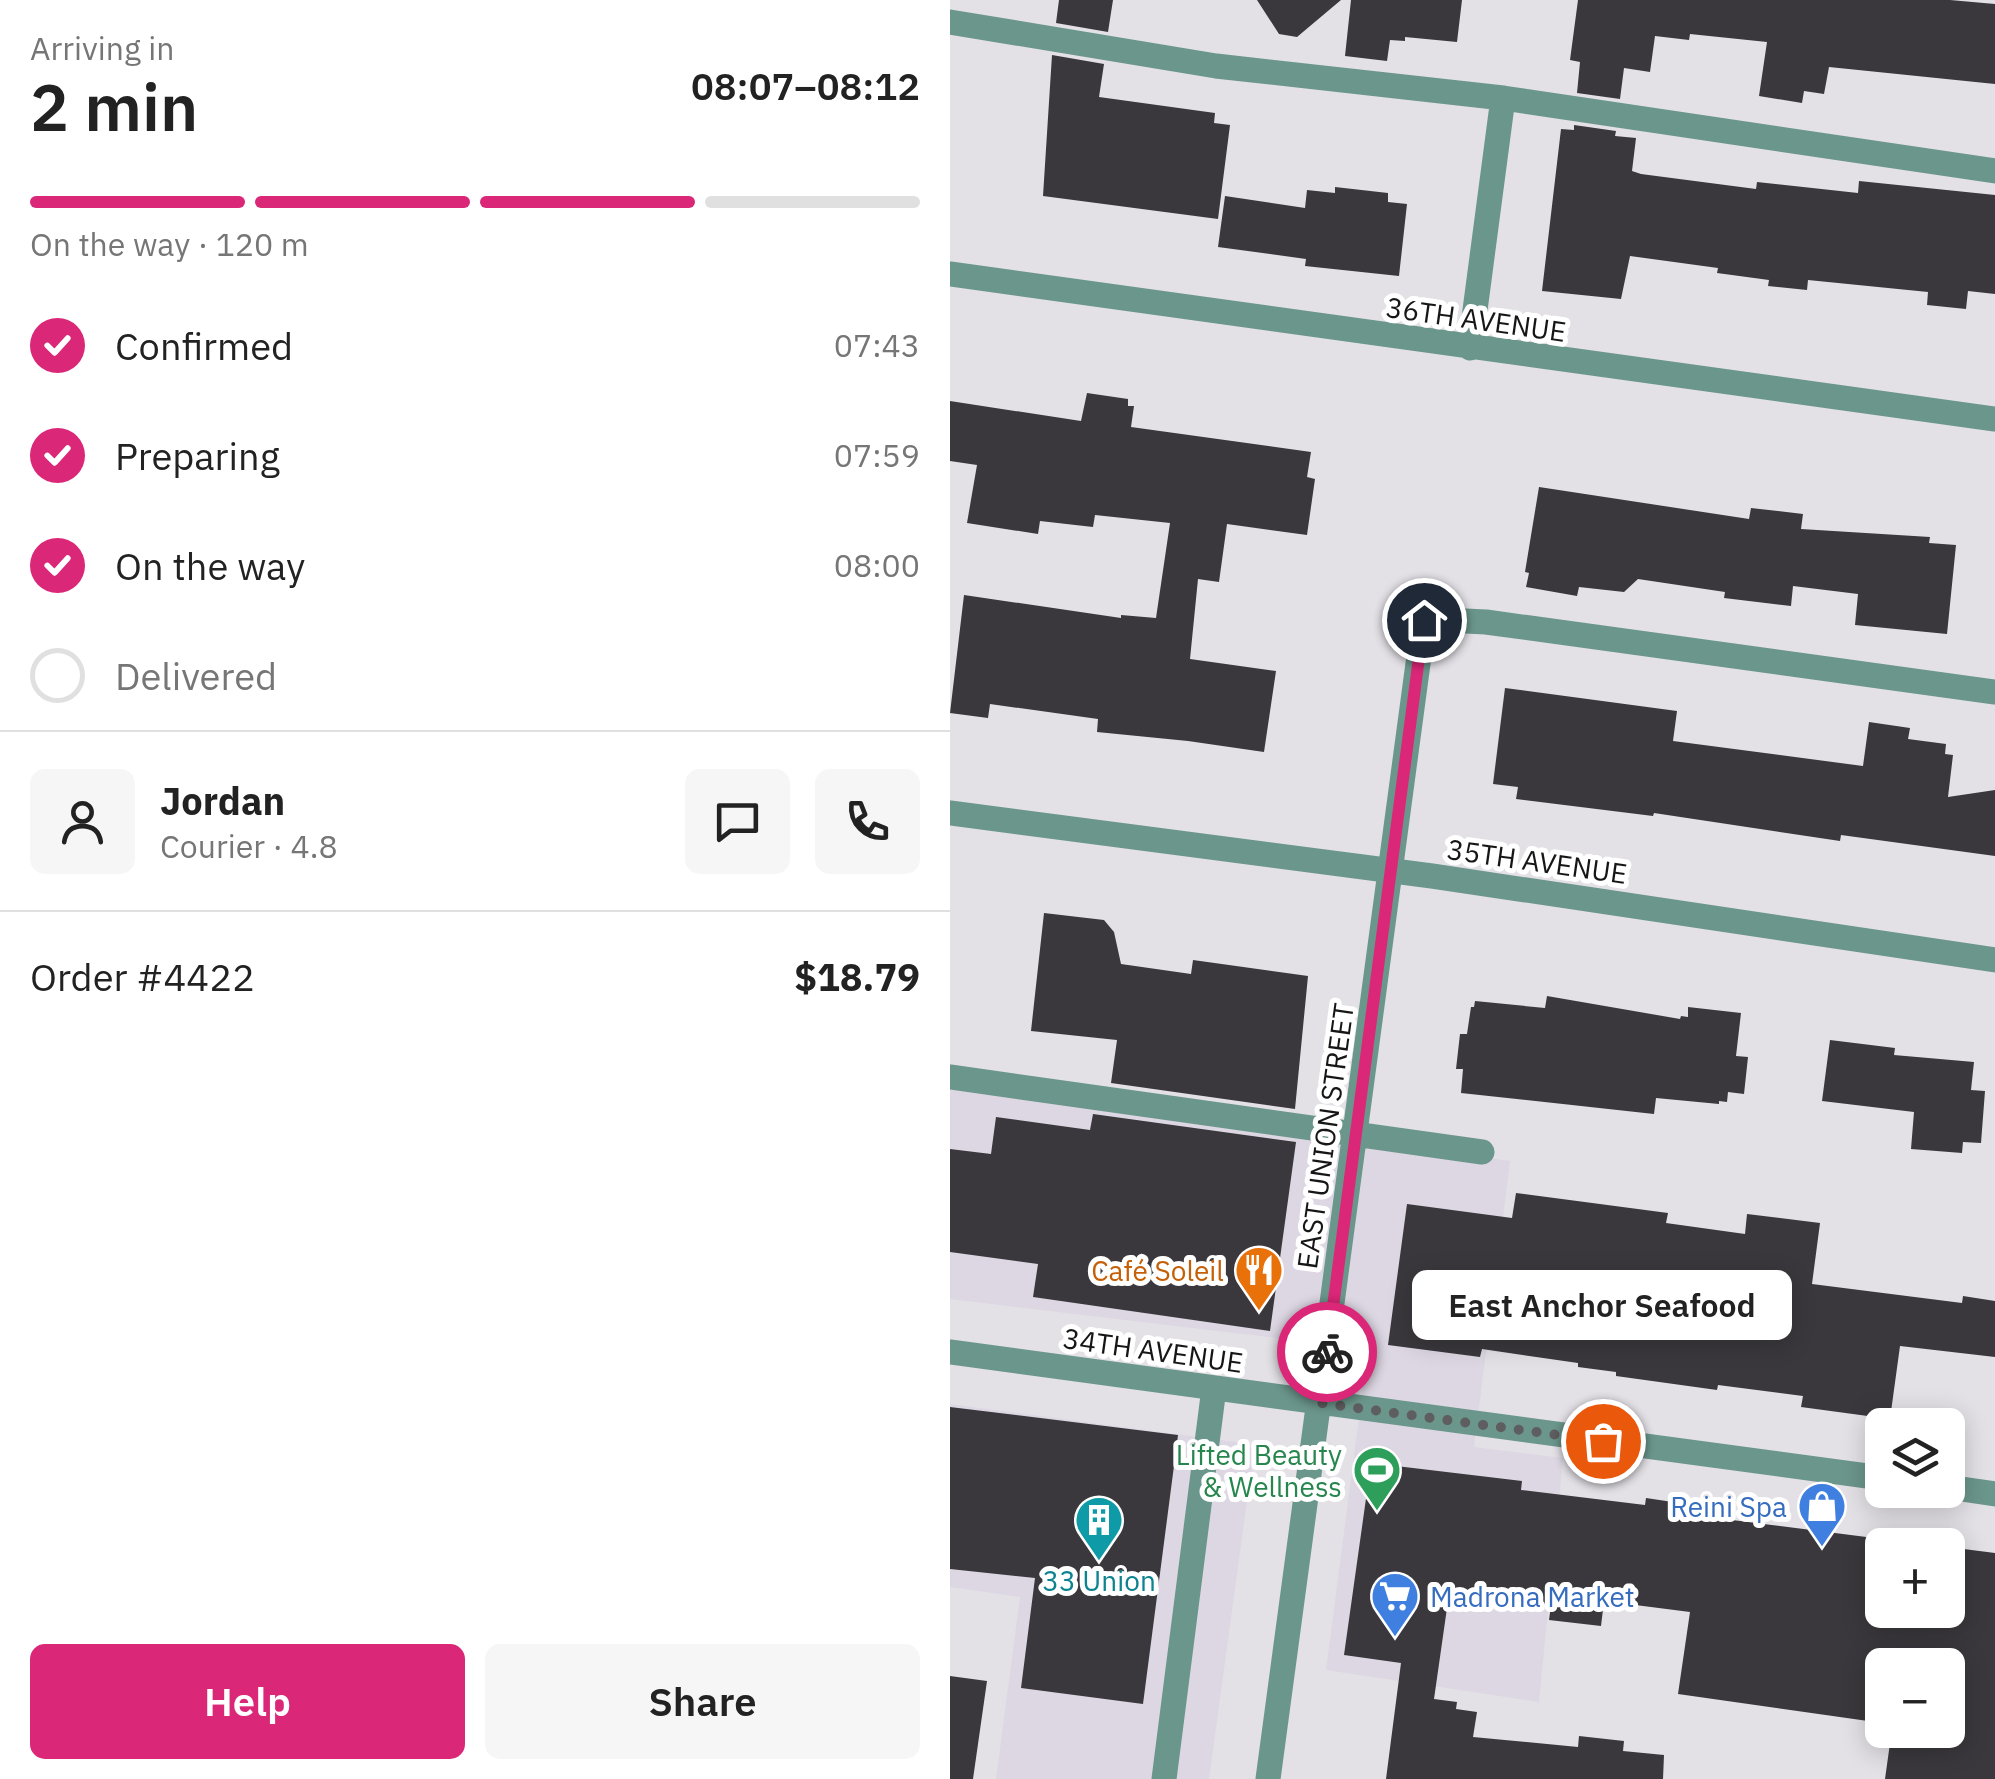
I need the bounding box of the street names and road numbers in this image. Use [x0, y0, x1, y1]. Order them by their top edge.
street label: 36TH AVENUE [1384, 288, 1568, 350]
street label: 35TH AVENUE [1445, 830, 1629, 892]
street label: EAST UNION STREET [1288, 1001, 1362, 1271]
street label: 34TH AVENUE [1061, 1319, 1245, 1381]

